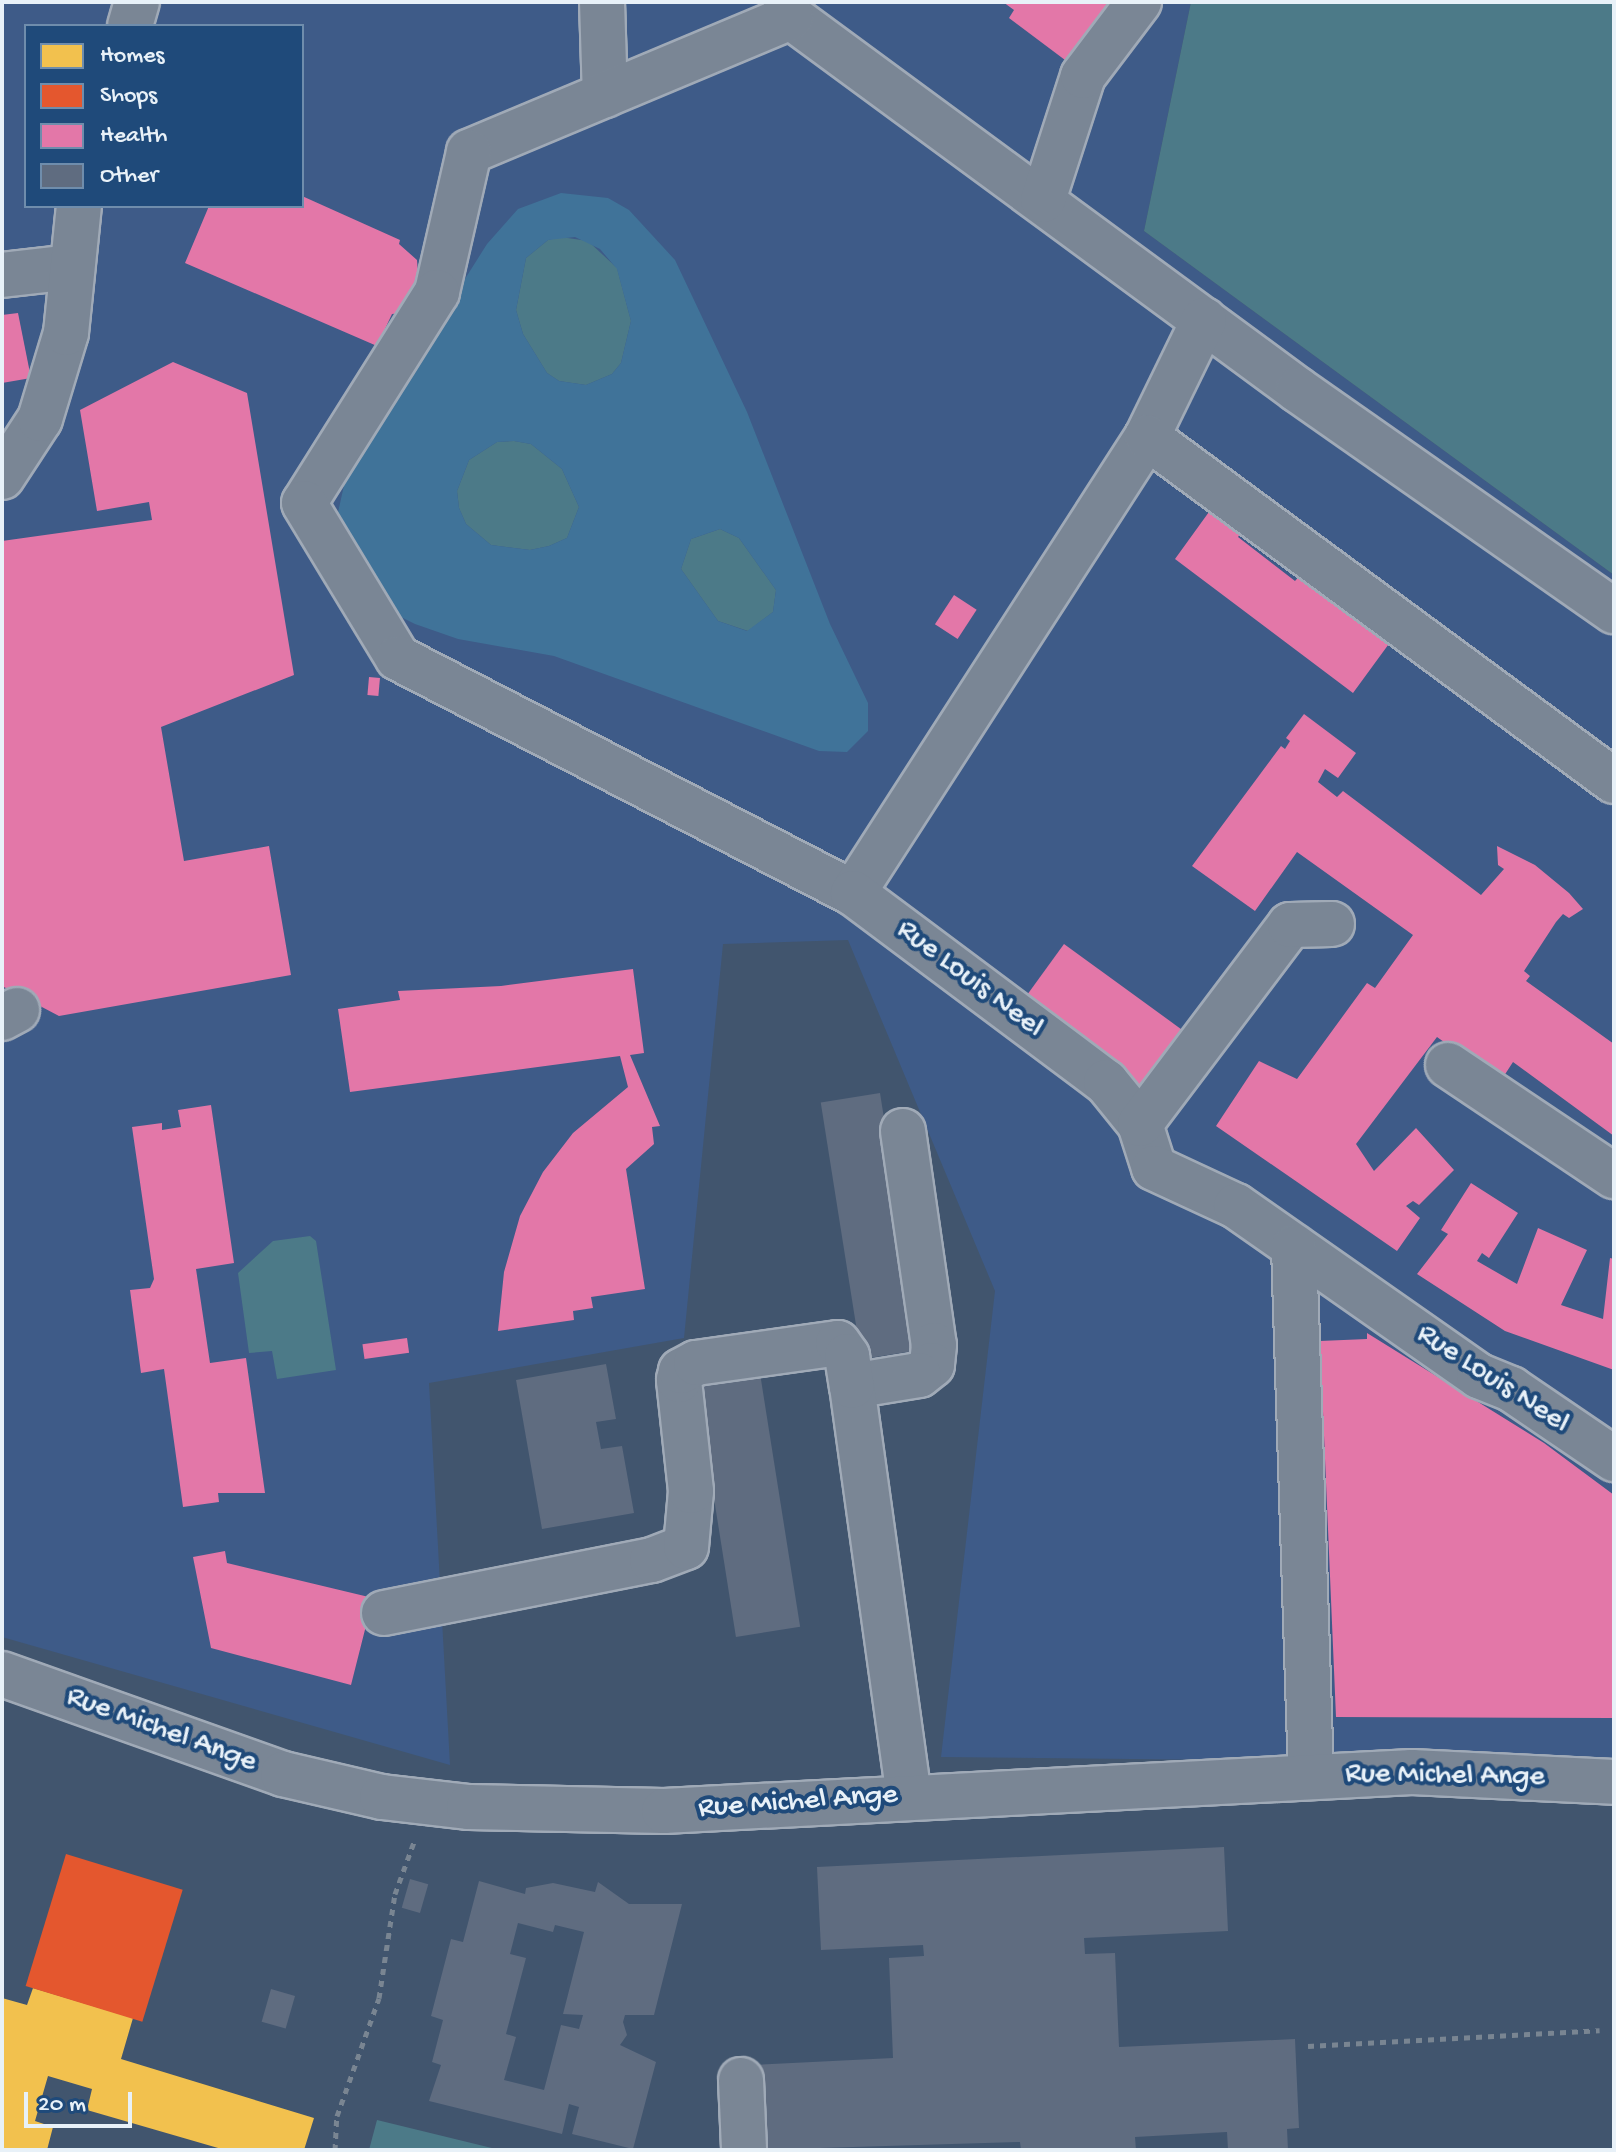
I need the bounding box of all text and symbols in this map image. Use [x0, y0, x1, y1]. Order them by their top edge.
legend [24, 24, 304, 208]
text: Homes [100, 42, 164, 71]
text: Shops [100, 82, 157, 111]
text: Health [100, 122, 167, 151]
text: Other [100, 162, 158, 191]
street label: Rue Louis Neel [888, 913, 1050, 1047]
street label: Rue Louis Neel [1409, 1317, 1575, 1443]
street label: Rue Michel Ange [61, 1680, 261, 1782]
street label: Rue Michel Ange [1345, 1757, 1545, 1797]
street label: Rue Michel Ange [697, 1778, 899, 1828]
scale bar [28, 2076, 136, 2126]
text: 20 m [38, 2091, 86, 2120]

